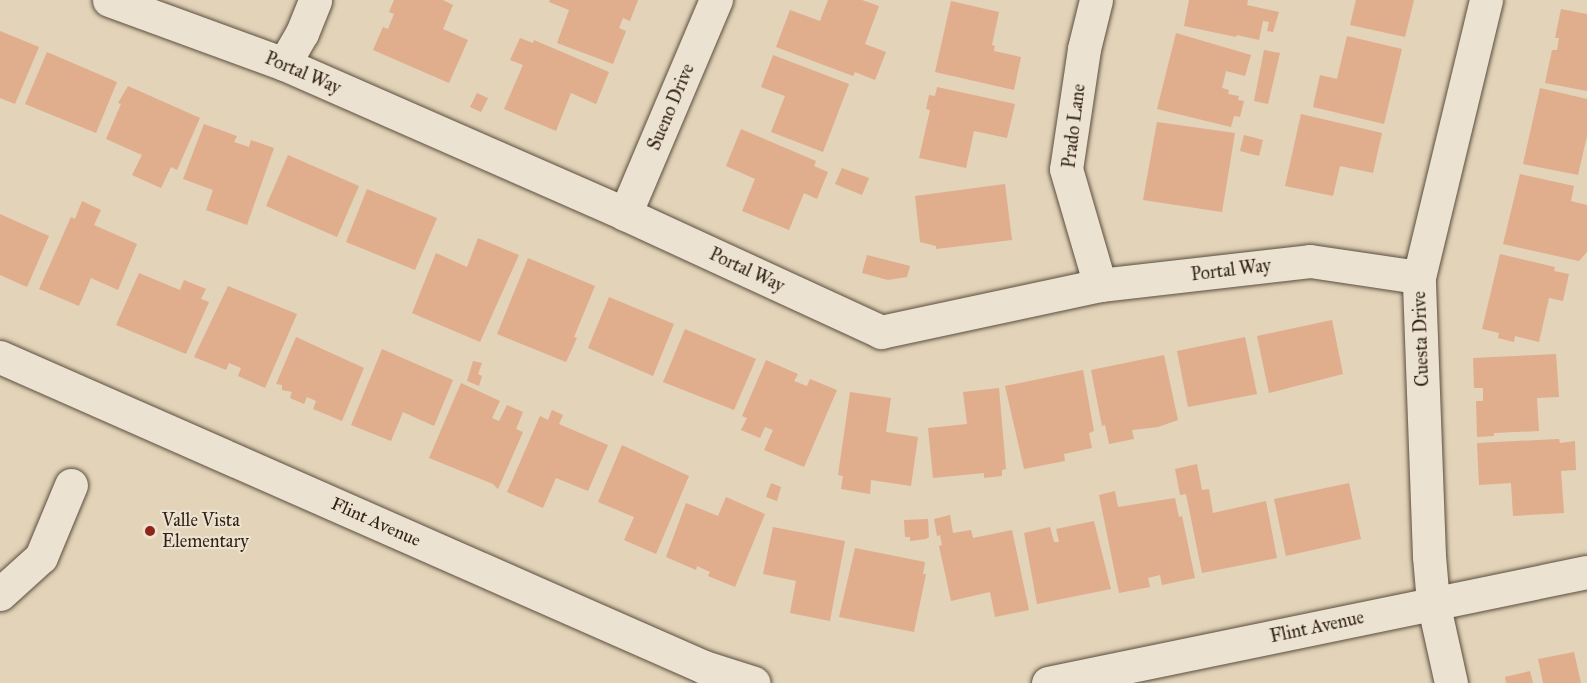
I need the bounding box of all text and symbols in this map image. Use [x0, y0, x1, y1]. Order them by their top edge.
street label: Portal Way [262, 47, 344, 99]
street label: Sueno Drive [643, 60, 699, 154]
street label: Prado Lane [1058, 83, 1090, 169]
street label: Portal Way [706, 243, 788, 297]
street label: Portal Way [1190, 254, 1272, 286]
street label: Cuesta Drive [1409, 291, 1433, 387]
street label: Flint Avenue [328, 493, 424, 551]
place label: Valle Vista Elementary [162, 510, 249, 552]
marker: Valle Vista Elementary [143, 524, 157, 538]
street label: Flint Avenue [1268, 607, 1366, 647]

